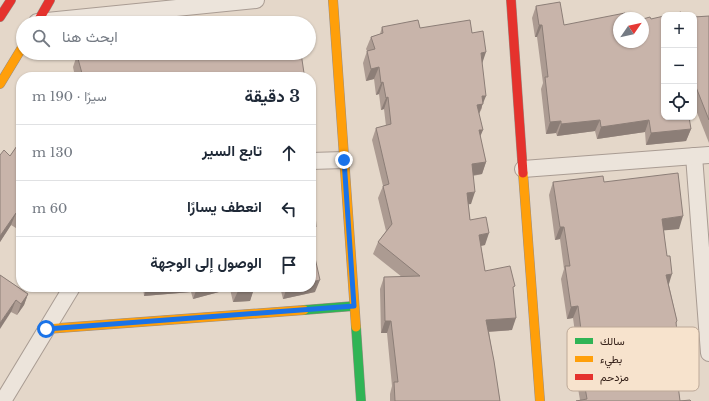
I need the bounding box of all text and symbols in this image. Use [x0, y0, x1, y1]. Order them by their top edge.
north arrow [613, 12, 649, 48]
map controls [661, 12, 697, 120]
button: + [661, 12, 697, 48]
search box [16, 16, 316, 60]
icon: search [30, 27, 52, 49]
text: ابحث هنا [62, 27, 118, 46]
button: − [661, 48, 697, 84]
button: locate [661, 84, 697, 120]
text: 3 دقيقة [245, 86, 300, 107]
text: سيرًا · 190 m [32, 88, 107, 105]
text: تابع السير [202, 141, 262, 160]
icon: ahead [278, 142, 300, 164]
text: 130 m [32, 144, 73, 161]
route end [335, 151, 353, 169]
text: انعطف يسارًا [187, 197, 262, 216]
icon: left [278, 198, 300, 220]
text: 60 m [32, 200, 67, 217]
text: الوصول إلى الوجهة [150, 253, 262, 272]
icon: arrive [278, 254, 300, 276]
route start [37, 320, 55, 338]
legend [567, 327, 699, 391]
text: سالك [600, 334, 625, 348]
text: بطيء [600, 352, 622, 369]
text: مزدحم [600, 370, 629, 385]

